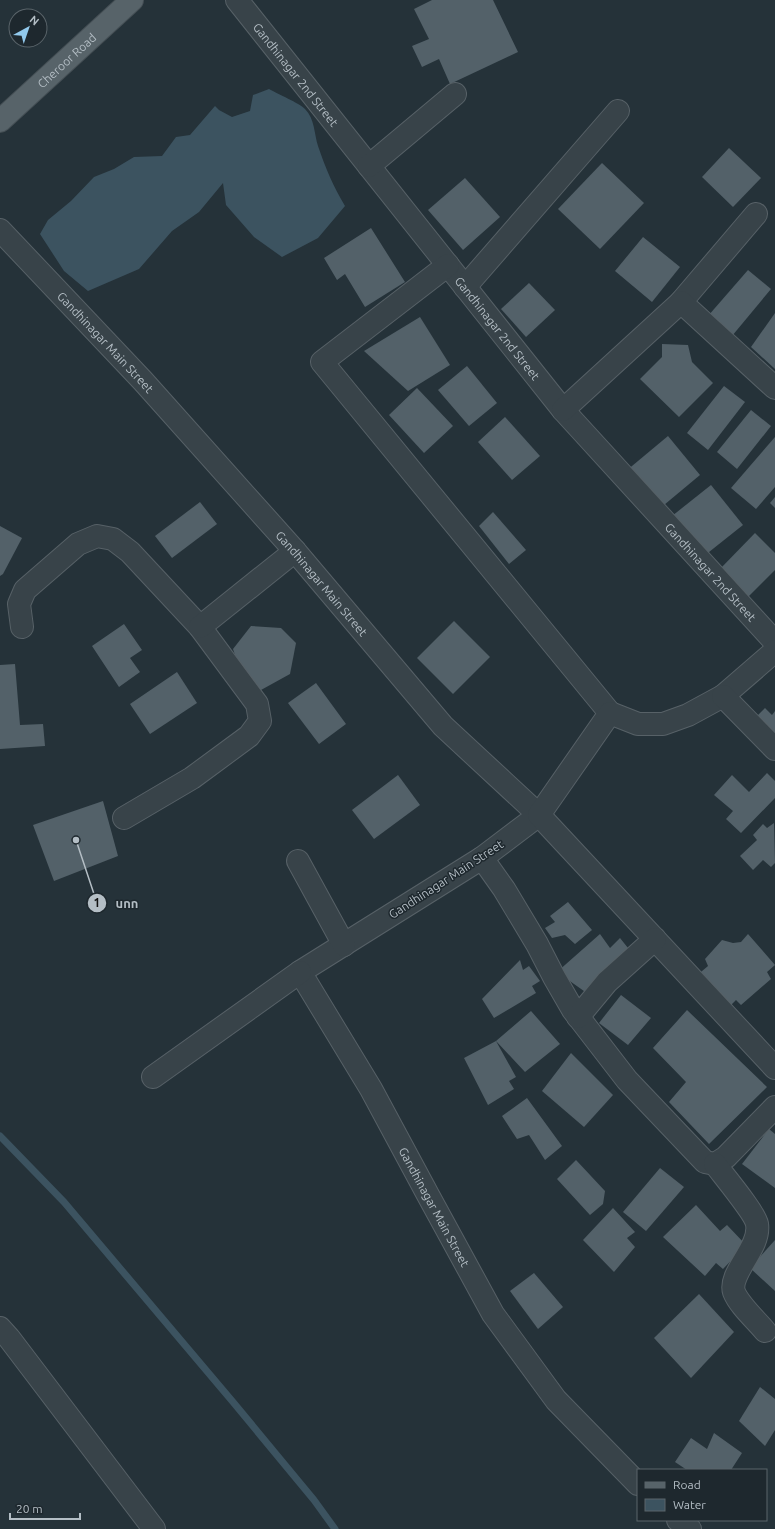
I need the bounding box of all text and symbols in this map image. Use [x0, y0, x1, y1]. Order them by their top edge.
north arrow [8, 8, 48, 48]
text: N [27, 13, 41, 28]
street label: Gandhinagar 2nd Street [251, 20, 341, 129]
street label: Cheroor Road [35, 30, 98, 90]
street label: Gandhinagar 2nd Street [453, 274, 543, 382]
street label: Gandhinagar Main Street [55, 289, 157, 395]
street label: Gandhinagar 2nd Street [663, 520, 759, 624]
street label: Gandhinagar Main Street [274, 528, 370, 639]
street label: Gandhinagar Main Street [386, 837, 506, 921]
callout: unn [87, 891, 146, 916]
text: 1 [94, 896, 100, 909]
text: unn [116, 896, 138, 910]
street label: Gandhinagar Main Street [397, 1145, 472, 1269]
legend [637, 1469, 767, 1521]
text: Road [673, 1478, 701, 1491]
scale bar [10, 1495, 80, 1521]
text: Water [673, 1498, 706, 1511]
text: 20 m [16, 1502, 43, 1515]

